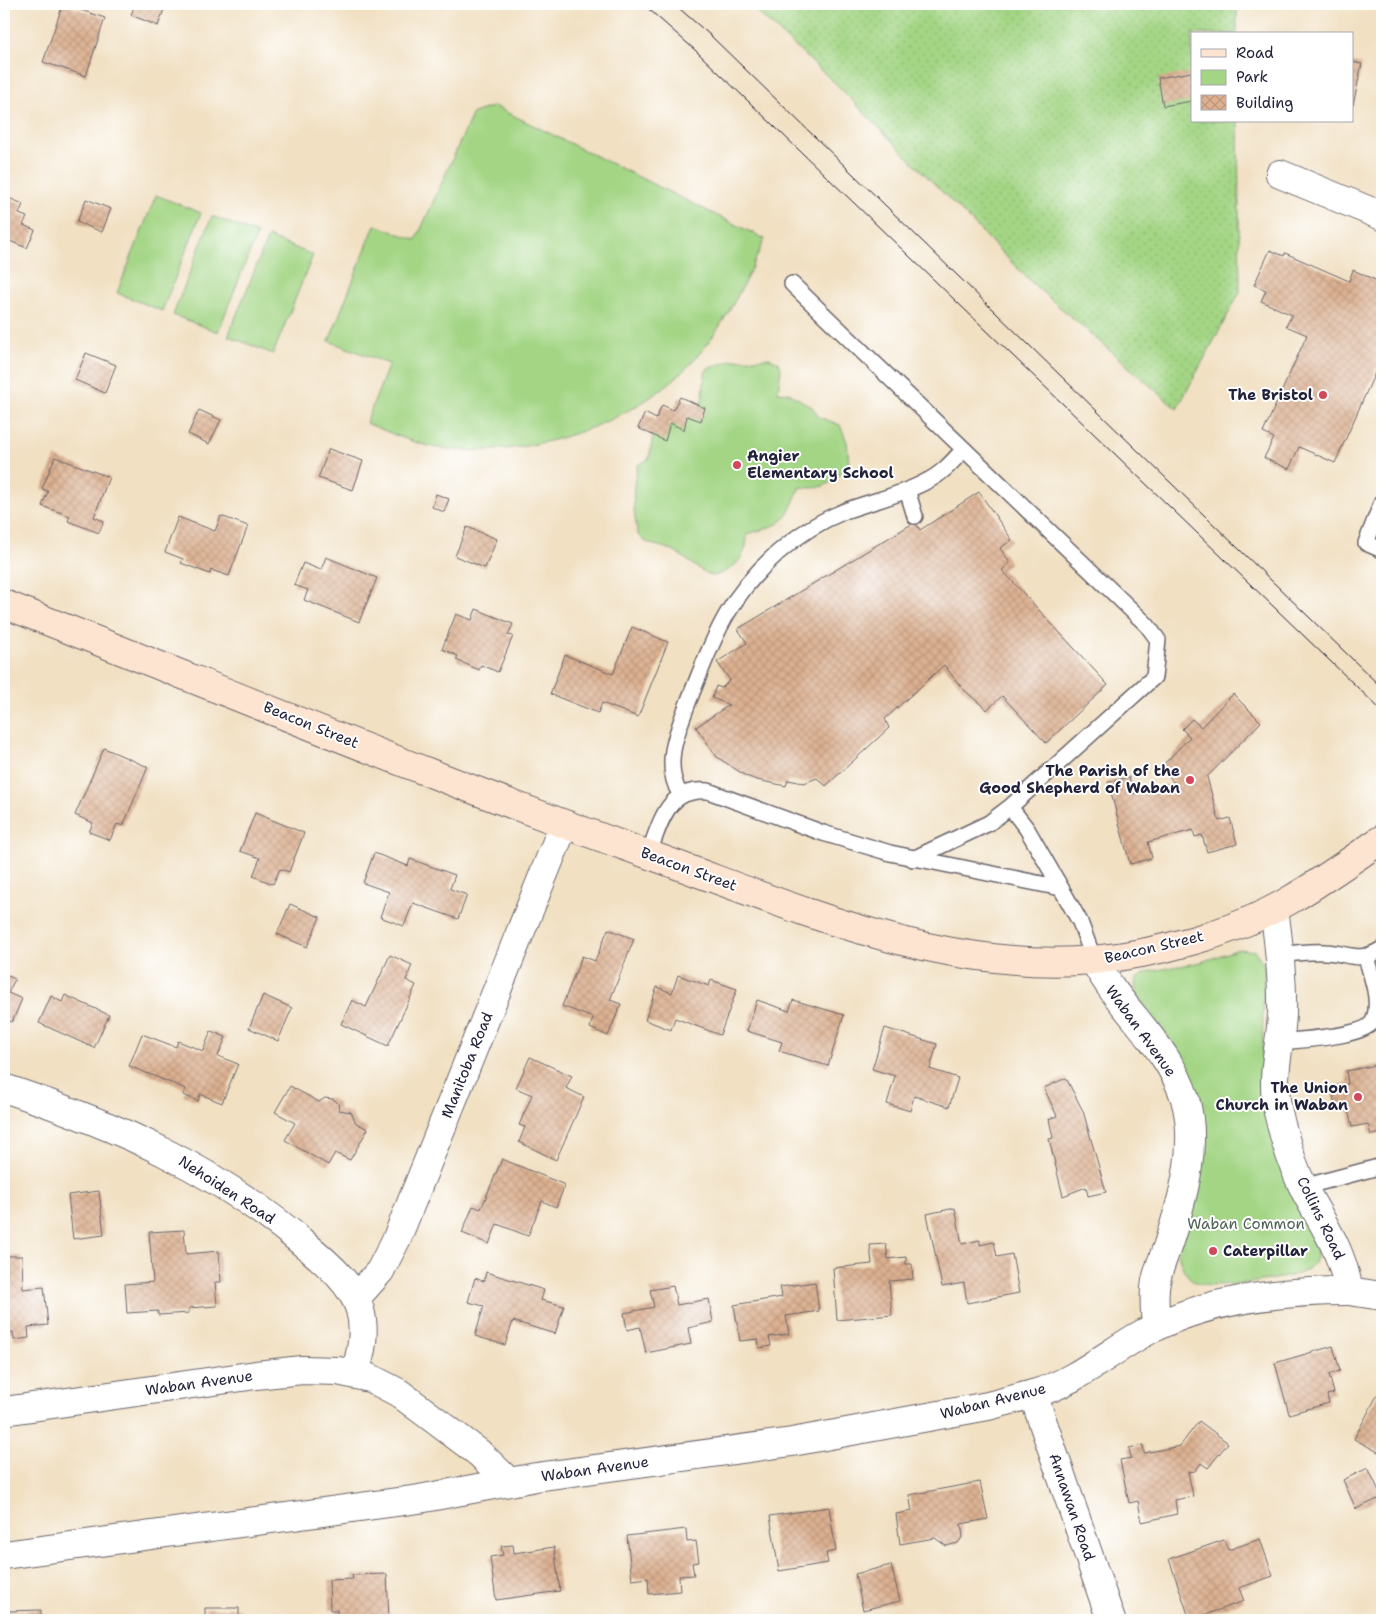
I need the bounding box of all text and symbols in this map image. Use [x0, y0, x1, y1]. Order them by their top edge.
legend [1191, 32, 1354, 122]
text: Road [1236, 43, 1274, 63]
text: Park [1236, 67, 1268, 87]
text: Building [1236, 93, 1293, 113]
place label: The Bristol [1228, 385, 1313, 405]
marker: The Bristol [1317, 389, 1329, 401]
place label: Angier Elementary School [747, 446, 894, 483]
marker: Angier Elementary School [731, 459, 743, 471]
street label: Beacon Street [260, 697, 362, 753]
place label: The Parish of the Good Shepherd of Waban [979, 761, 1180, 798]
marker: The Parish of the Good Shepherd of Waban [1184, 774, 1196, 786]
street label: Beacon Street [638, 842, 740, 896]
street label: Beacon Street [1103, 926, 1205, 968]
street label: Waban Avenue [1101, 981, 1181, 1081]
street label: Manitoba Road [437, 1009, 498, 1121]
place label: The Union Church in Waban [1216, 1078, 1348, 1115]
marker: The Union Church in Waban [1352, 1091, 1364, 1103]
street label: Nehoiden Road [175, 1151, 280, 1229]
street label: Collins Road [1292, 1173, 1350, 1263]
park label: Waban Common [1187, 1214, 1305, 1234]
place label: Caterpillar [1223, 1241, 1308, 1261]
marker: Caterpillar [1207, 1245, 1219, 1257]
street label: Waban Avenue [144, 1366, 254, 1400]
street label: Waban Avenue [938, 1378, 1048, 1424]
street label: Annawan Road [1044, 1451, 1100, 1564]
street label: Waban Avenue [540, 1452, 650, 1486]

